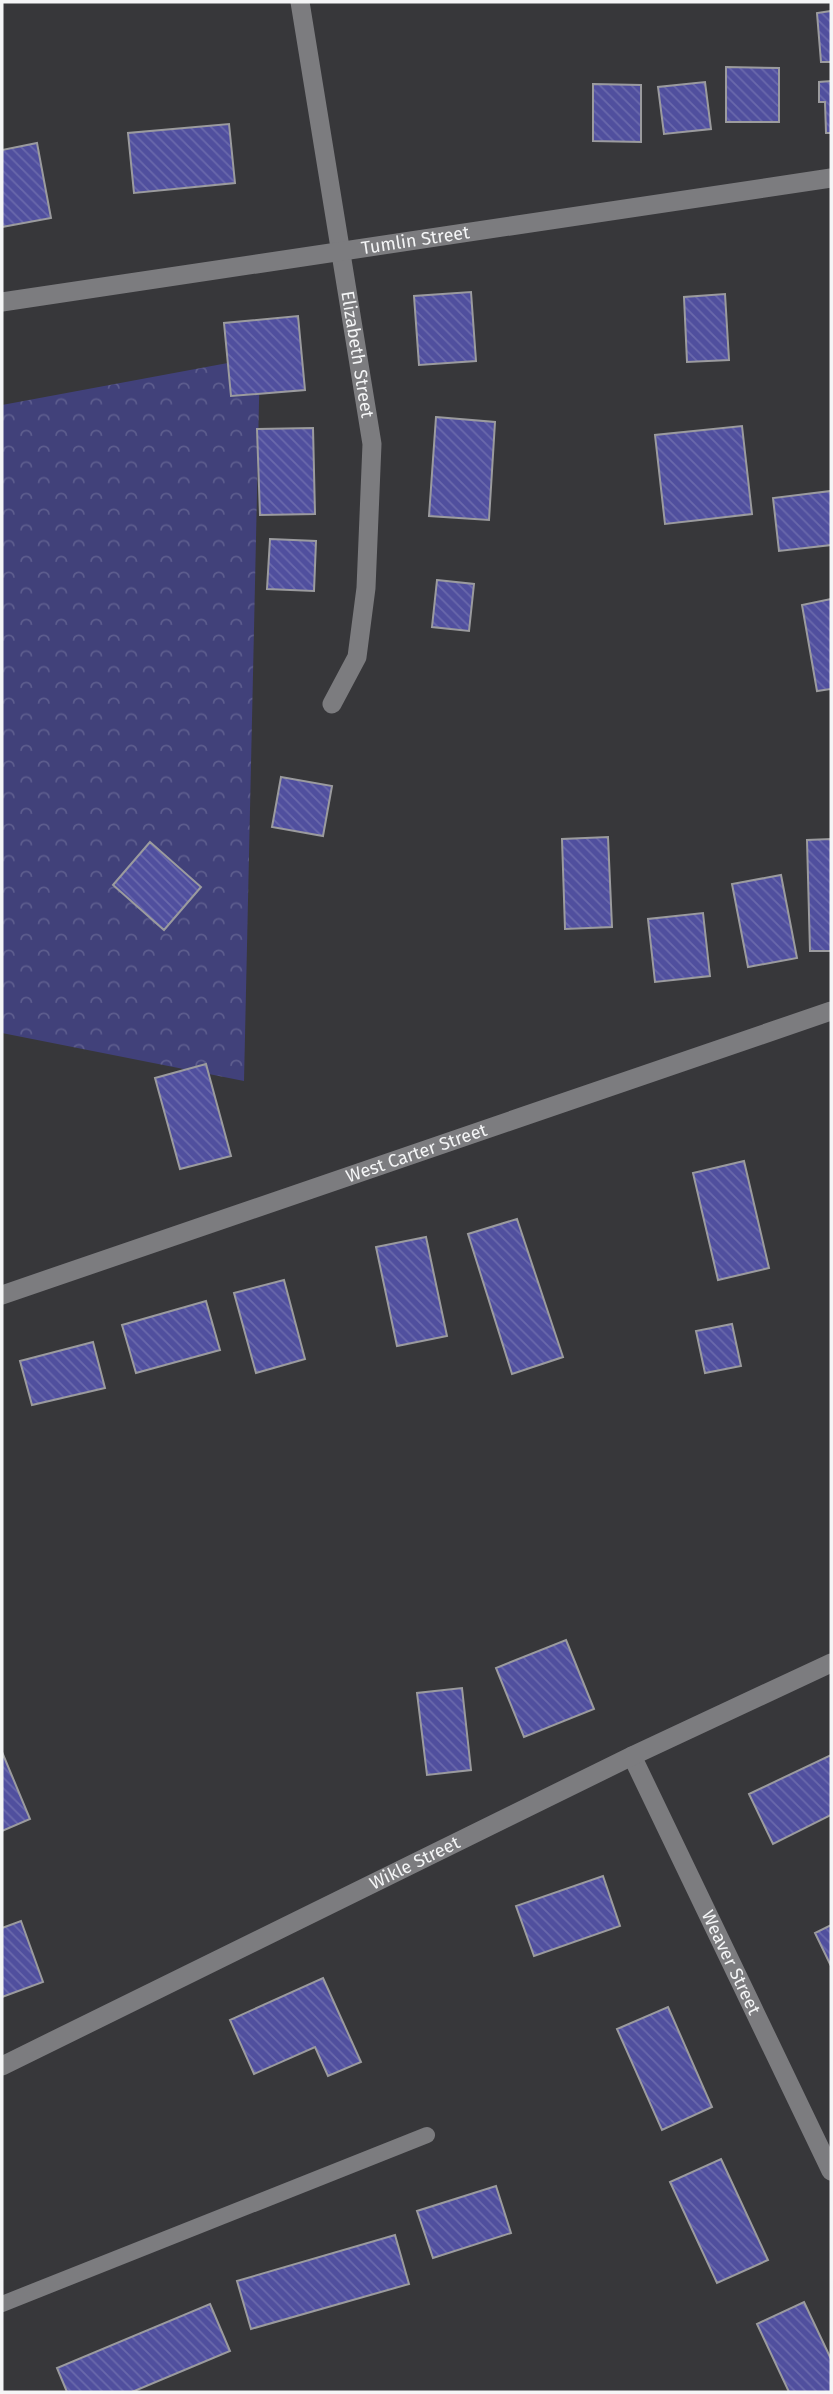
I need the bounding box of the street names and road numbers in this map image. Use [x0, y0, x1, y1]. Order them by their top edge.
street label: Tumlin Street [360, 221, 471, 259]
street label: Elizabeth Street [336, 289, 379, 420]
street label: West Carter Street [343, 1119, 490, 1187]
street label: Wikle Street [366, 1831, 464, 1894]
street label: Weaver Street [697, 1907, 766, 2019]

